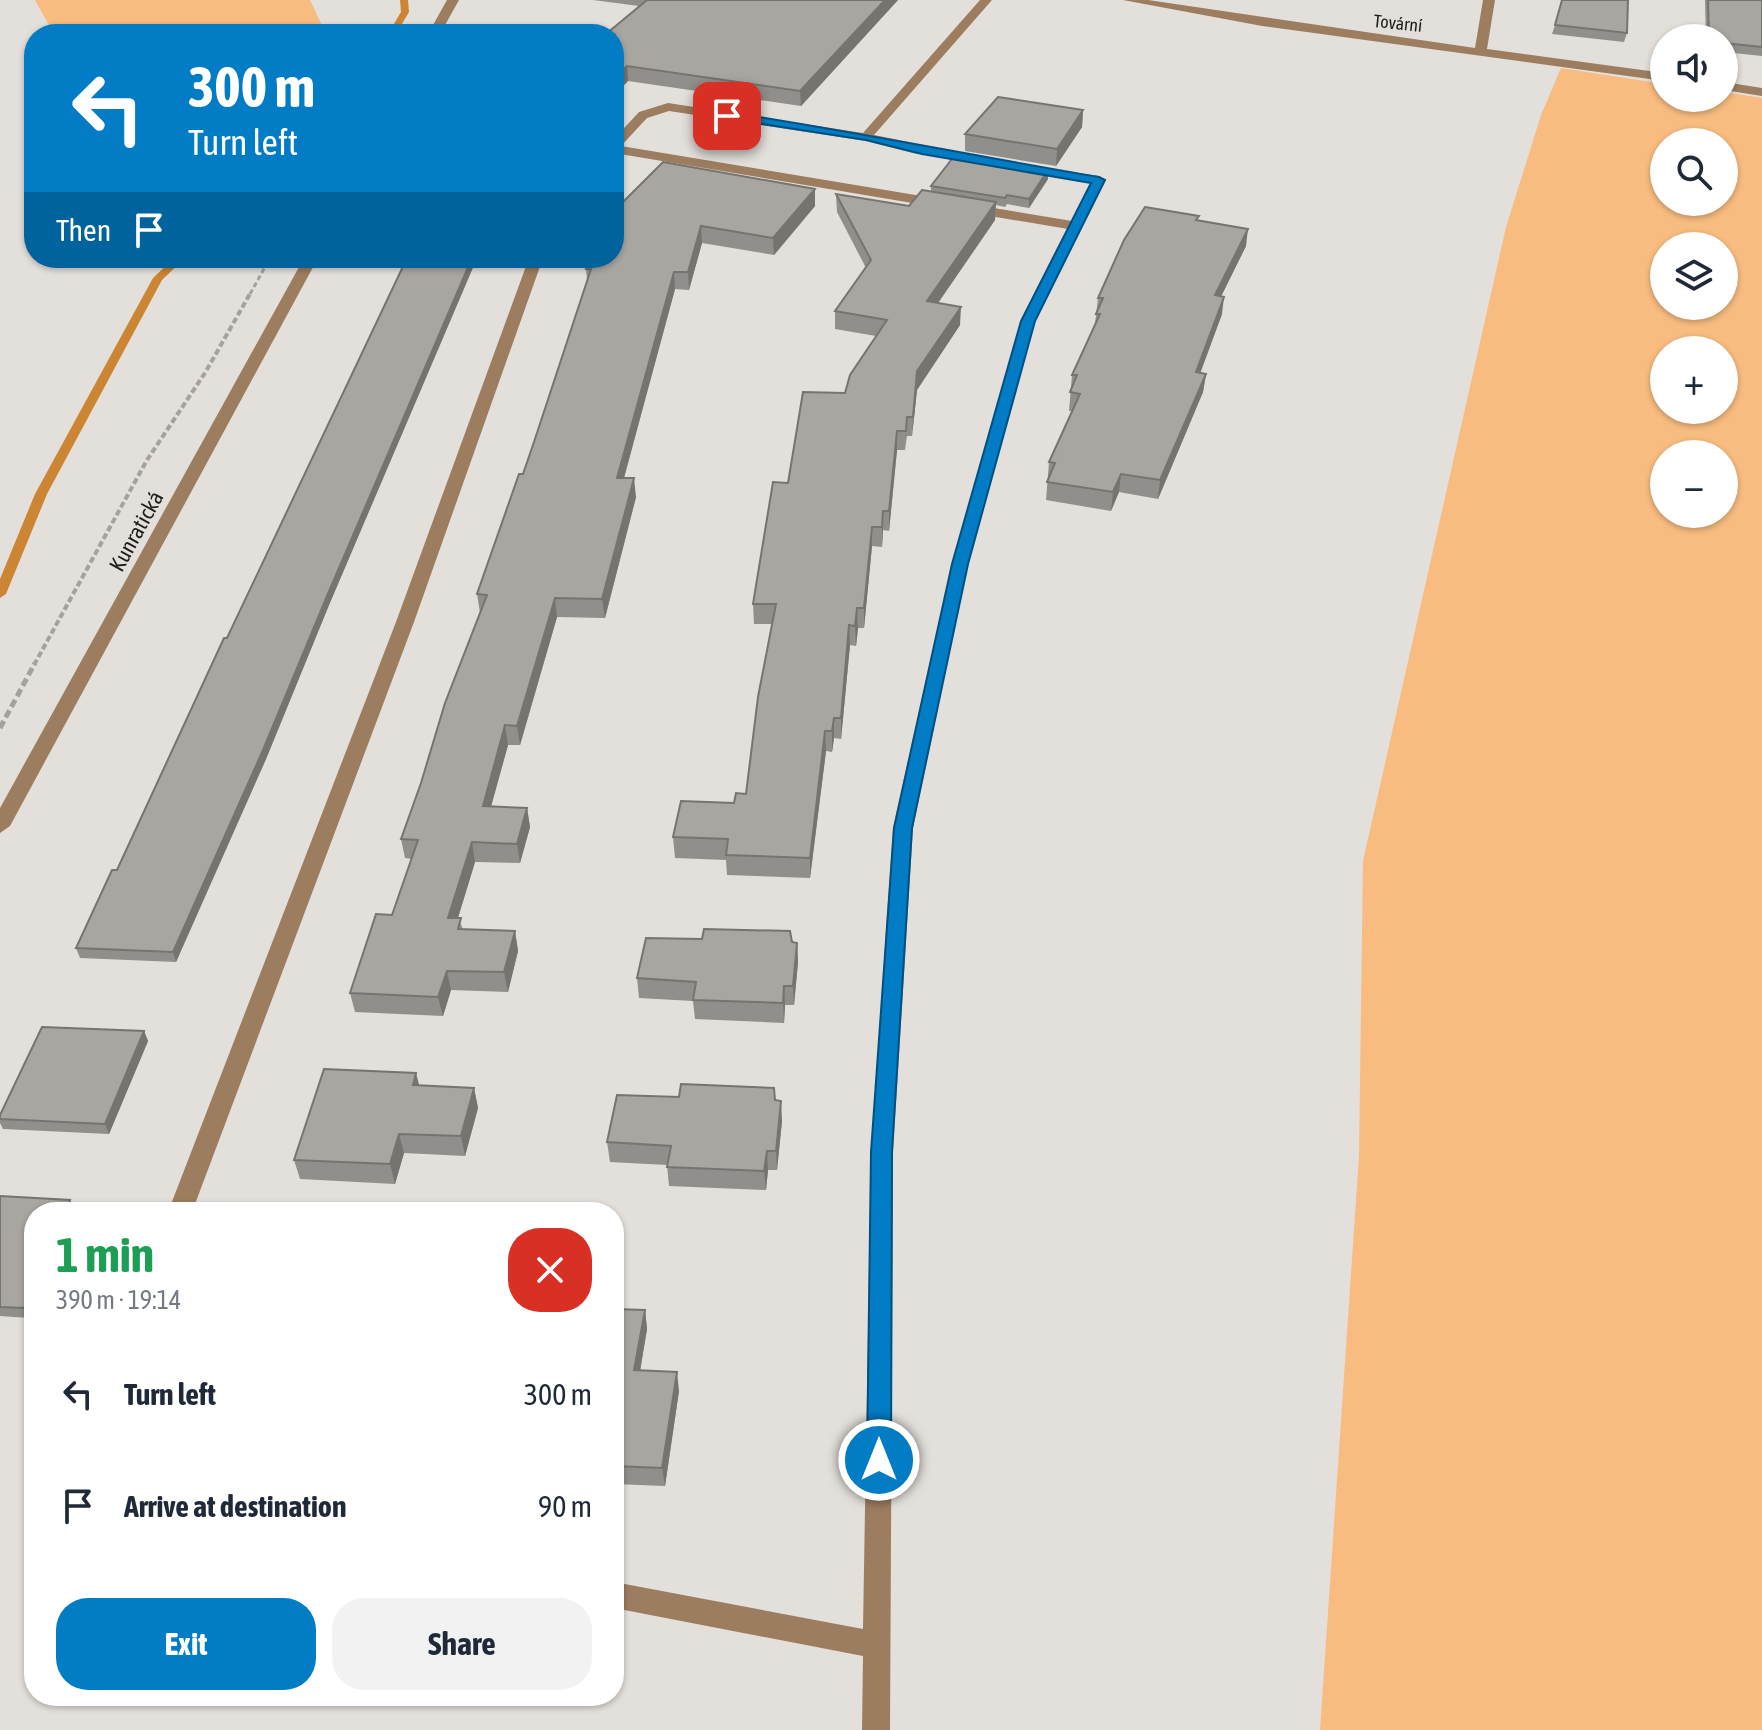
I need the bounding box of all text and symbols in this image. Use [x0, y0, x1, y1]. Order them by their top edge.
street label: Tovární [1373, 10, 1423, 36]
map controls [1650, 24, 1738, 528]
button: sound [1650, 24, 1738, 112]
text: 300 m [188, 55, 315, 119]
icon: left [56, 56, 160, 160]
pin [693, 82, 761, 150]
icon: arrive [705, 94, 749, 138]
text: Turn left [188, 121, 298, 163]
button: search [1650, 128, 1738, 216]
icon: arrive [127, 208, 171, 252]
text: Then [56, 213, 111, 247]
button: layers [1650, 232, 1738, 320]
button: + [1650, 336, 1738, 424]
button: − [1650, 440, 1738, 528]
street label: Kunratická [103, 486, 169, 576]
text: 1 min [56, 1227, 154, 1282]
button: close [508, 1228, 592, 1312]
text: 390 m · 19:14 [56, 1285, 181, 1315]
icon: left [56, 1372, 100, 1416]
text: Turn left [124, 1377, 216, 1411]
text: 300 m [524, 1377, 592, 1411]
position arrow [837, 1418, 921, 1502]
icon: arrive [56, 1484, 100, 1528]
text: Arrive at destination [124, 1489, 346, 1523]
text: 90 m [538, 1489, 592, 1523]
button: Exit [56, 1598, 316, 1690]
button: Share [332, 1598, 592, 1690]

